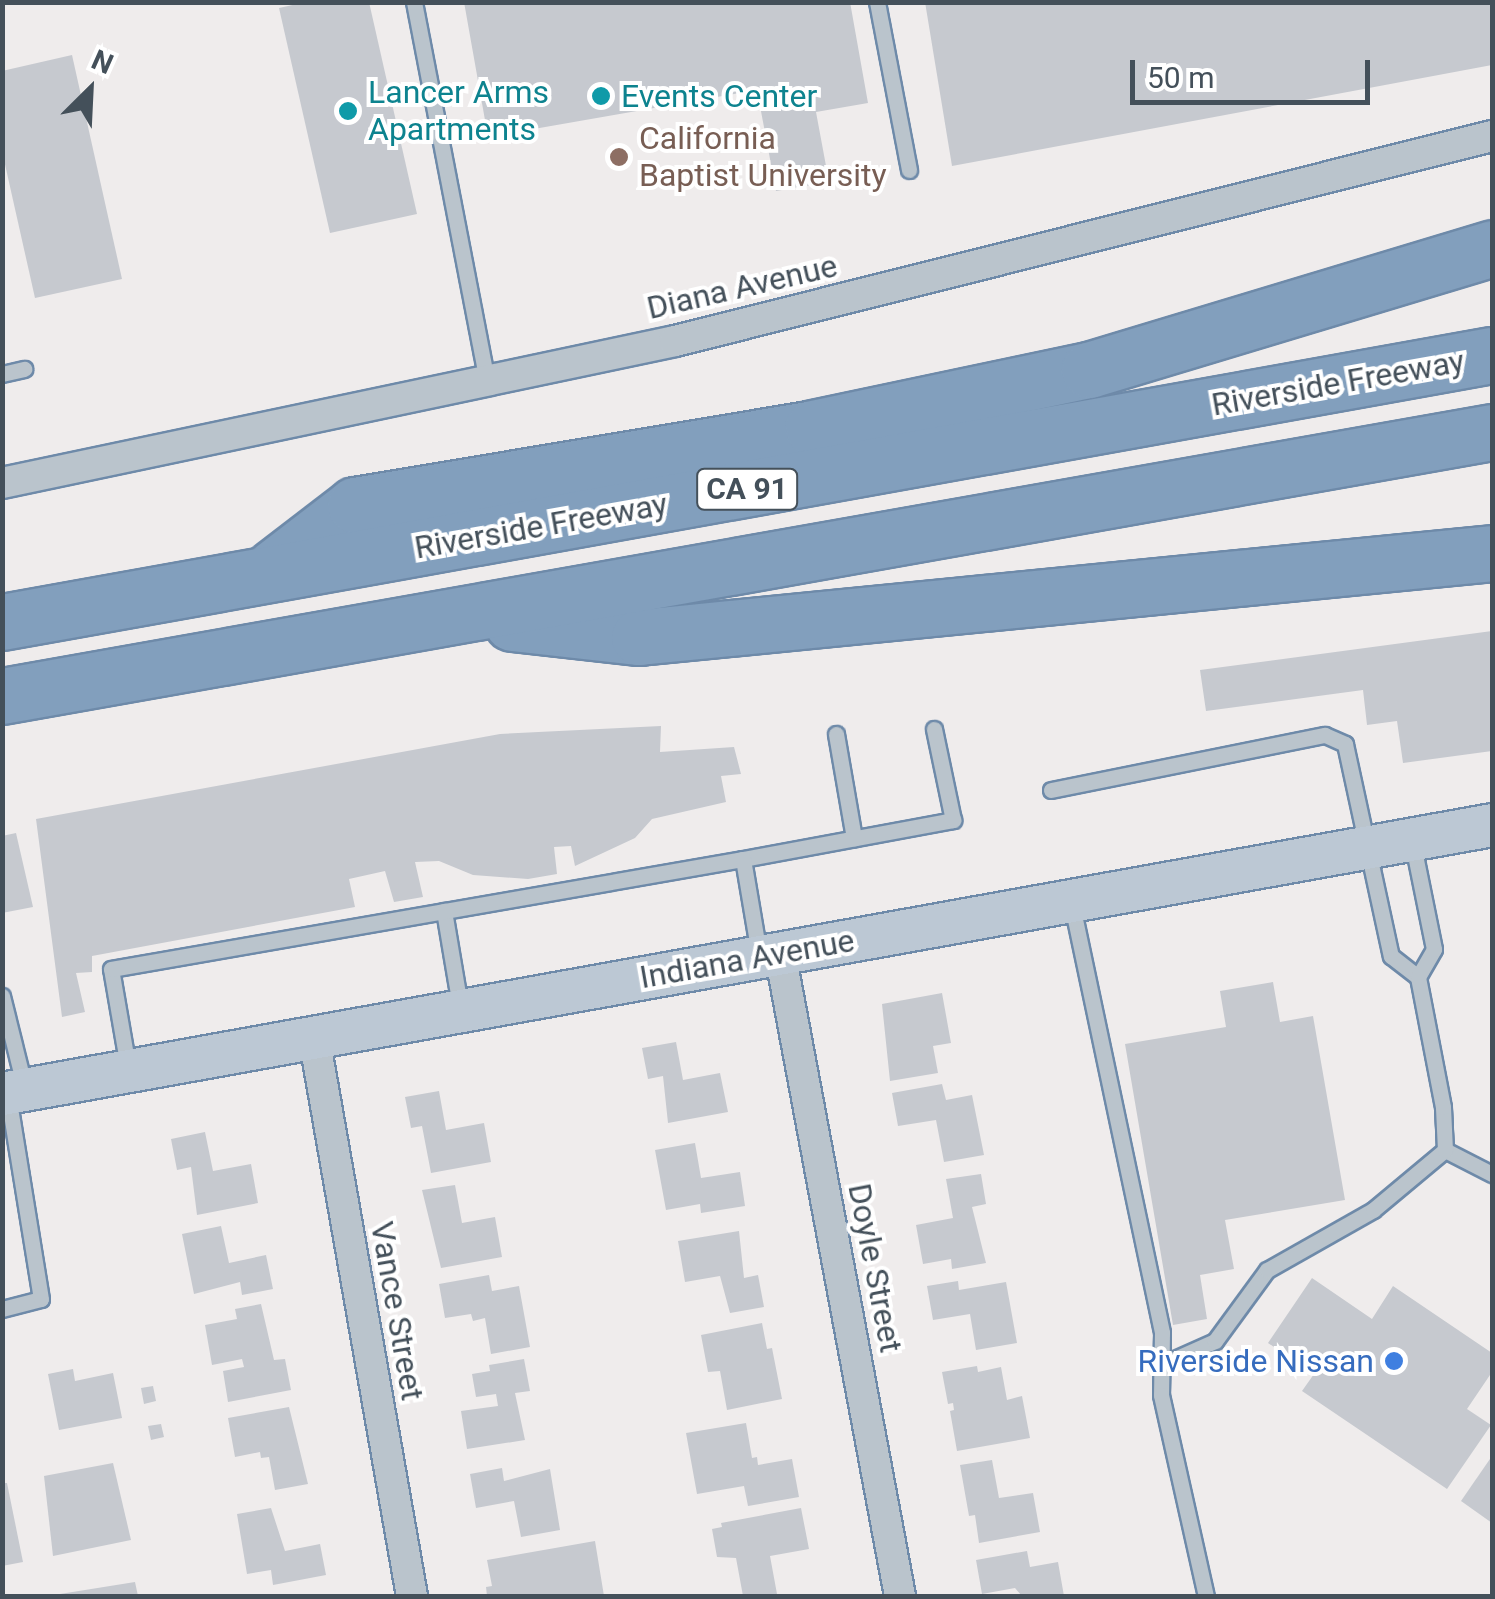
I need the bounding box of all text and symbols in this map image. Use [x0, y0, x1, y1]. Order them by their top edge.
north arrow [40, 40, 140, 140]
scale bar [1135, 40, 1375, 102]
text: N [87, 43, 118, 81]
text: 50 m [1147, 60, 1214, 95]
place label: Lancer Arms Apartments [368, 74, 549, 149]
place label: Events Center [621, 77, 817, 115]
marker: Events Center [590, 85, 612, 107]
marker: Lancer Arms Apartments [337, 100, 359, 122]
place label: California Baptist University [639, 120, 887, 195]
marker: California Baptist University [608, 146, 630, 168]
street label: Diana Avenue [643, 246, 841, 328]
street label: Riverside Freeway [1209, 342, 1467, 424]
road number: CA 91 [694, 464, 800, 514]
street label: Riverside Freeway [412, 485, 670, 567]
street label: Indiana Avenue [637, 921, 857, 997]
street label: Doyle Street [840, 1180, 910, 1356]
street label: Vance Street [362, 1219, 432, 1403]
place label: Riverside Nissan [1137, 1342, 1374, 1380]
marker: Riverside Nissan [1383, 1350, 1405, 1372]

